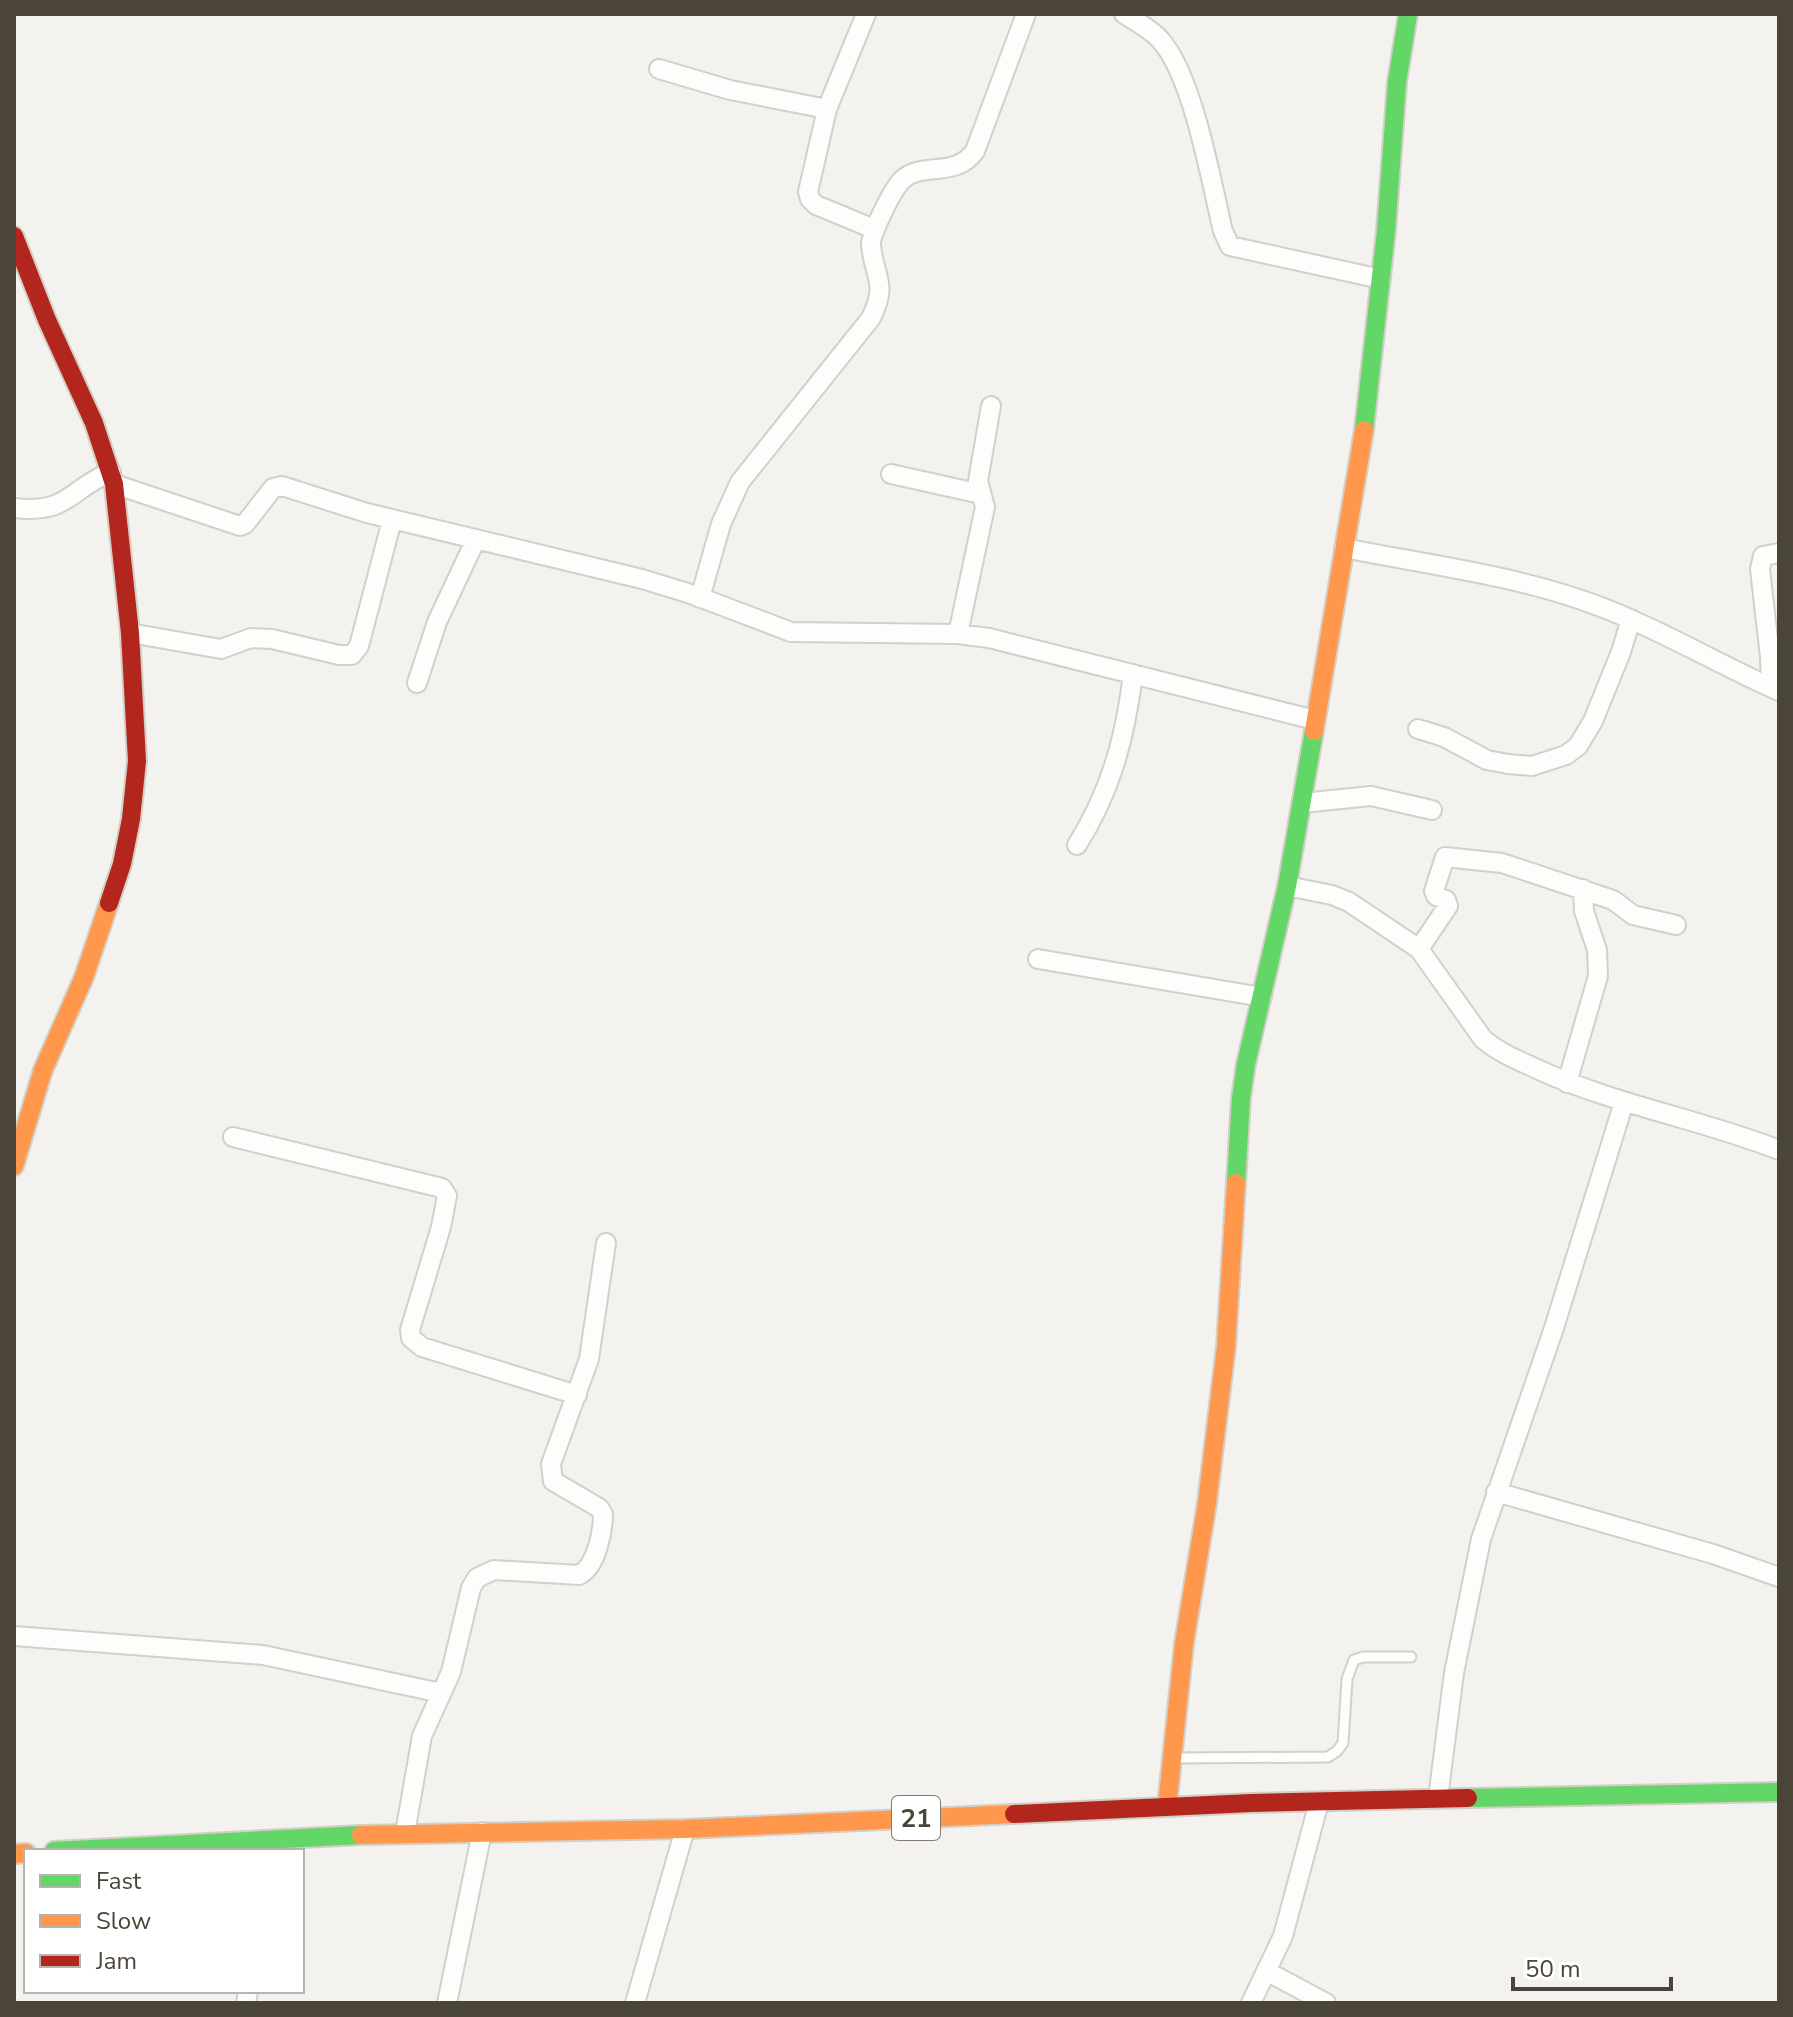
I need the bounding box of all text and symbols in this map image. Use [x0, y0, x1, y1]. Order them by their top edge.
road number: 21 [892, 1796, 940, 1840]
legend [24, 1849, 304, 1993]
text: Fast [96, 1865, 142, 1897]
text: Slow [96, 1905, 151, 1937]
scale bar [1513, 1941, 1671, 1991]
text: Jam [95, 1945, 137, 1977]
text: 50 m [1525, 1953, 1581, 1985]

